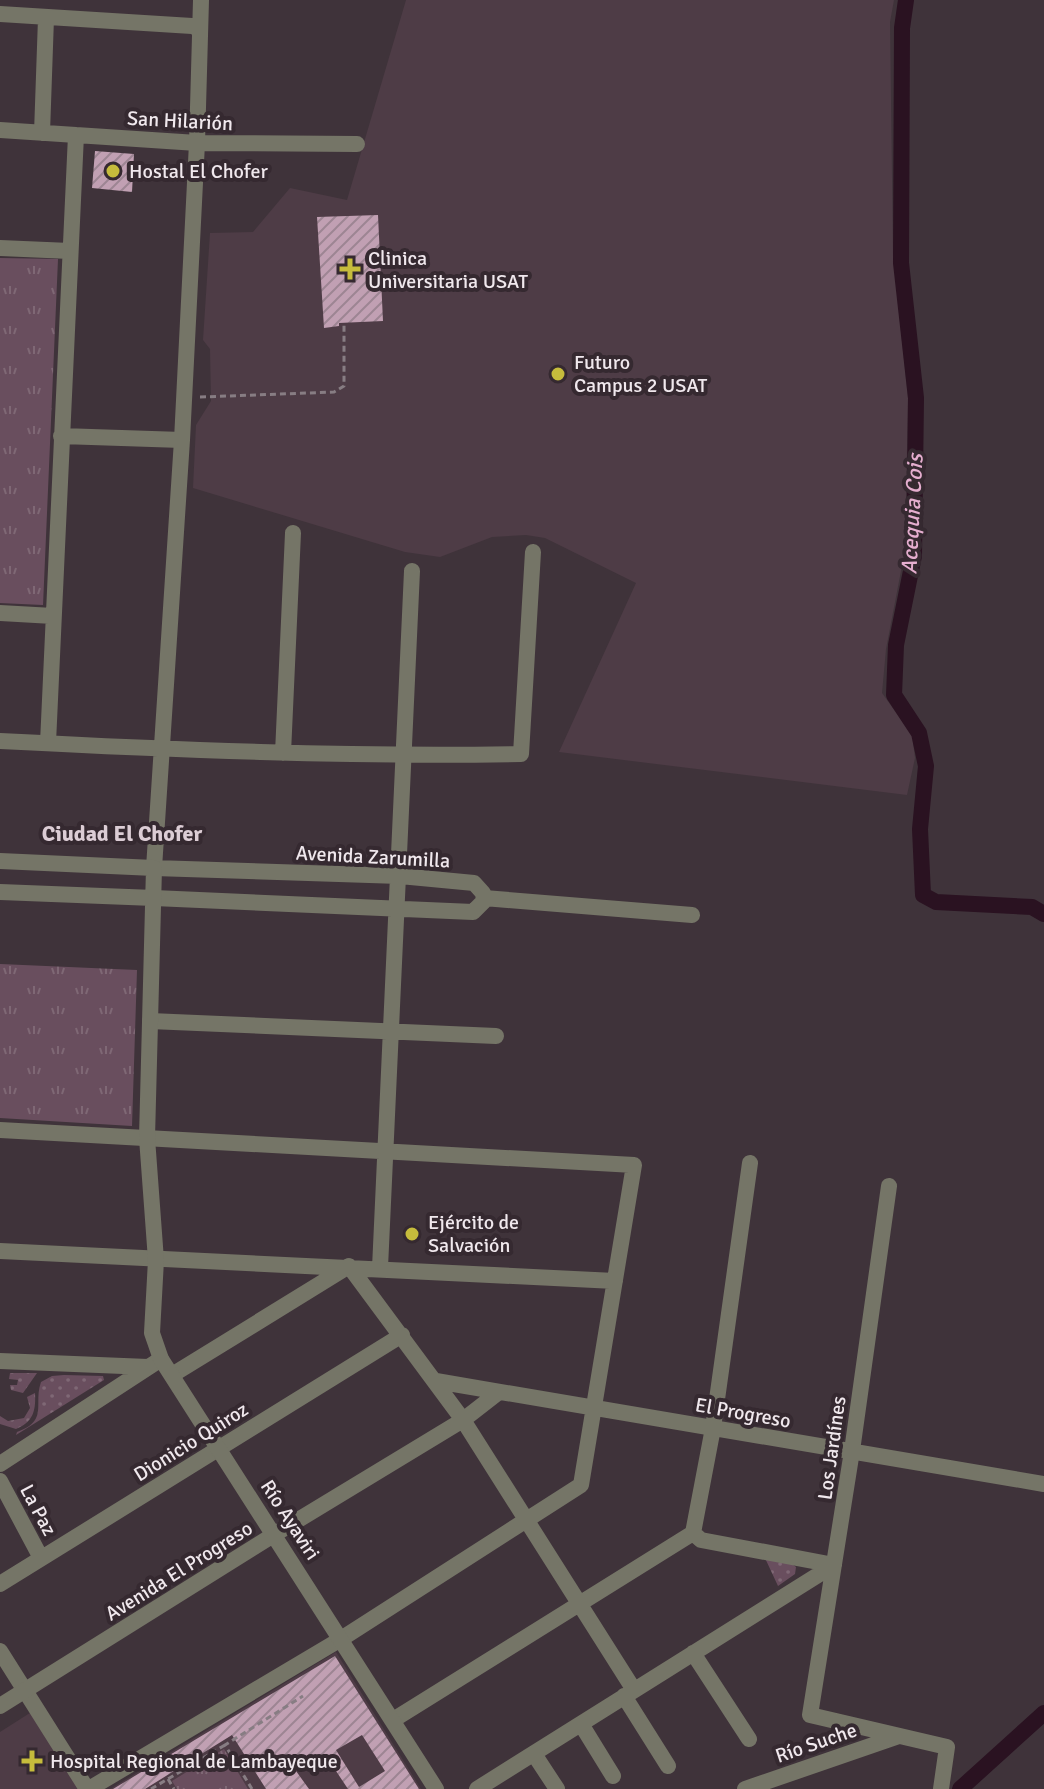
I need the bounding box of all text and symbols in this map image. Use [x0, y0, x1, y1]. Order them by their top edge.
street label: San Hilarión [126, 106, 234, 136]
place label: Hostal El Chofer [129, 159, 268, 184]
marker: Hostal El Chofer [104, 162, 122, 180]
place label: Clinica Universitaria USAT [368, 246, 528, 294]
marker: Clinica Universitaria USAT [339, 258, 361, 280]
place label: Futuro Campus 2 USAT [574, 350, 707, 398]
marker: Futuro Campus 2 USAT [549, 365, 567, 383]
water label: Acequia Cois [895, 451, 929, 575]
district label: Ciudad El Chofer [42, 820, 202, 847]
street label: Avenida Zarumilla [295, 840, 451, 874]
place label: Ejército de Salvación [428, 1210, 519, 1258]
marker: Ejército de Salvación [403, 1225, 421, 1243]
street label: El Progreso [693, 1392, 793, 1434]
street label: Los Jardínes [812, 1394, 852, 1502]
street label: Dionicio Quiroz [129, 1397, 253, 1487]
street label: Río Ayaviri [255, 1475, 325, 1565]
street label: La Paz [14, 1480, 62, 1540]
street label: Avenida El Progreso [101, 1516, 257, 1626]
street label: Río Suche [772, 1717, 860, 1769]
place label: Hospital Regional de Lambayeque [50, 1749, 338, 1774]
marker: Hospital Regional de Lambayeque [21, 1750, 43, 1772]

